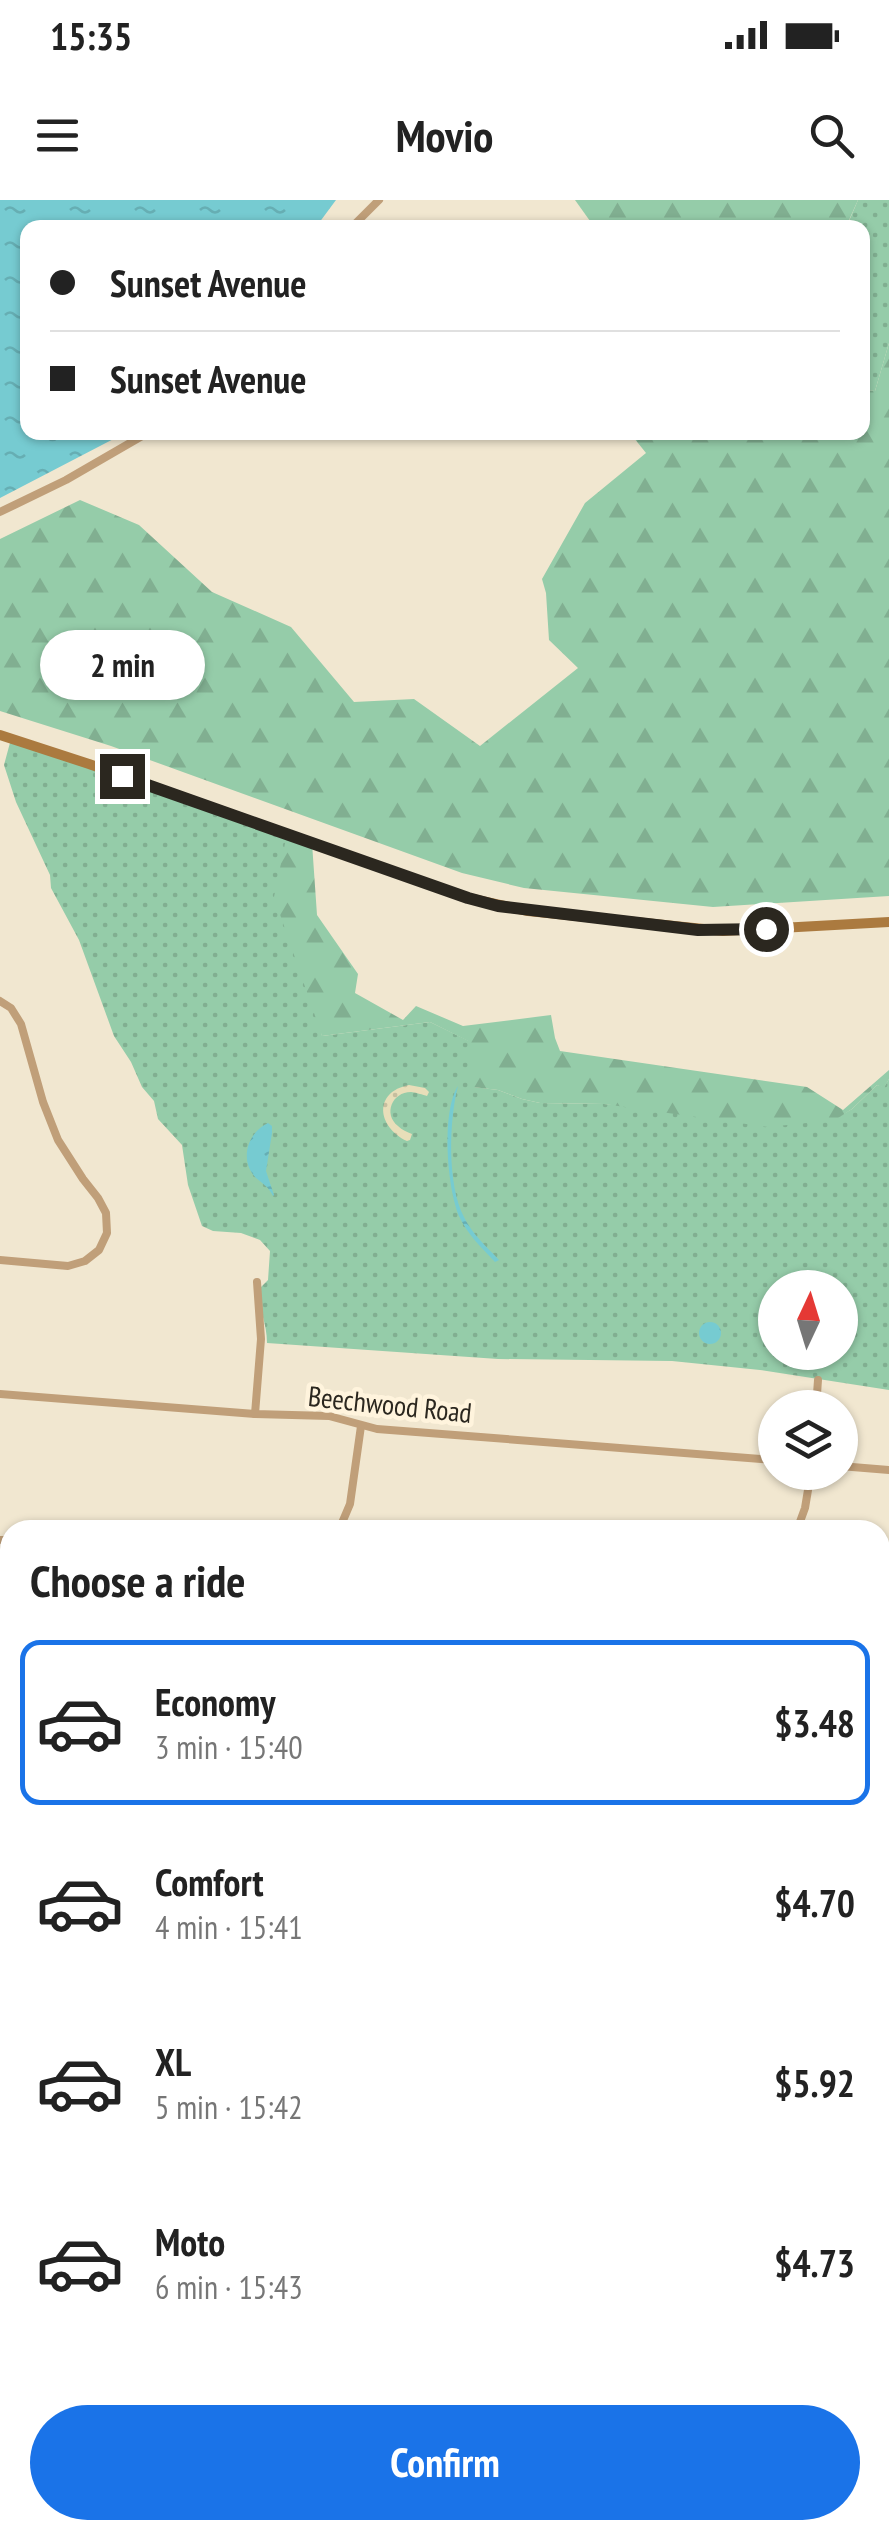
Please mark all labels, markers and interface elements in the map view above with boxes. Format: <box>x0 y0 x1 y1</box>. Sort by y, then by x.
text: 15:35 <box>50 11 132 60</box>
text: Movio <box>396 106 493 164</box>
icon: menu <box>30 108 85 163</box>
icon: search <box>804 108 859 163</box>
text: Sunset Avenue <box>110 258 307 307</box>
text: Sunset Avenue <box>110 354 307 403</box>
callout: 2 min <box>39 631 204 701</box>
text: 2 min <box>90 644 155 686</box>
route end <box>100 754 145 799</box>
route start <box>744 907 789 952</box>
north arrow <box>758 1270 858 1370</box>
map controls <box>758 1270 858 1490</box>
street label: Beechwood Road <box>306 1377 474 1431</box>
button: layers <box>758 1390 858 1490</box>
text: Choose a ride <box>30 1551 245 1609</box>
text: Economy <box>155 1677 275 1726</box>
icon: car <box>35 1678 125 1768</box>
text: $3.48 <box>774 1698 855 1747</box>
text: 3 min · 15:40 <box>155 1726 303 1768</box>
text: Comfort <box>155 1857 264 1906</box>
icon: car <box>35 1858 125 1948</box>
text: $4.70 <box>774 1878 855 1927</box>
text: 4 min · 15:41 <box>155 1906 303 1948</box>
text: XL <box>155 2037 191 2086</box>
icon: car <box>35 2038 125 2128</box>
text: $5.92 <box>774 2058 855 2107</box>
text: 5 min · 15:42 <box>155 2086 303 2128</box>
text: Moto <box>155 2217 225 2266</box>
icon: car <box>35 2218 125 2308</box>
text: $4.73 <box>774 2238 855 2287</box>
text: 6 min · 15:43 <box>155 2266 303 2308</box>
button: Confirm <box>30 2405 860 2520</box>

